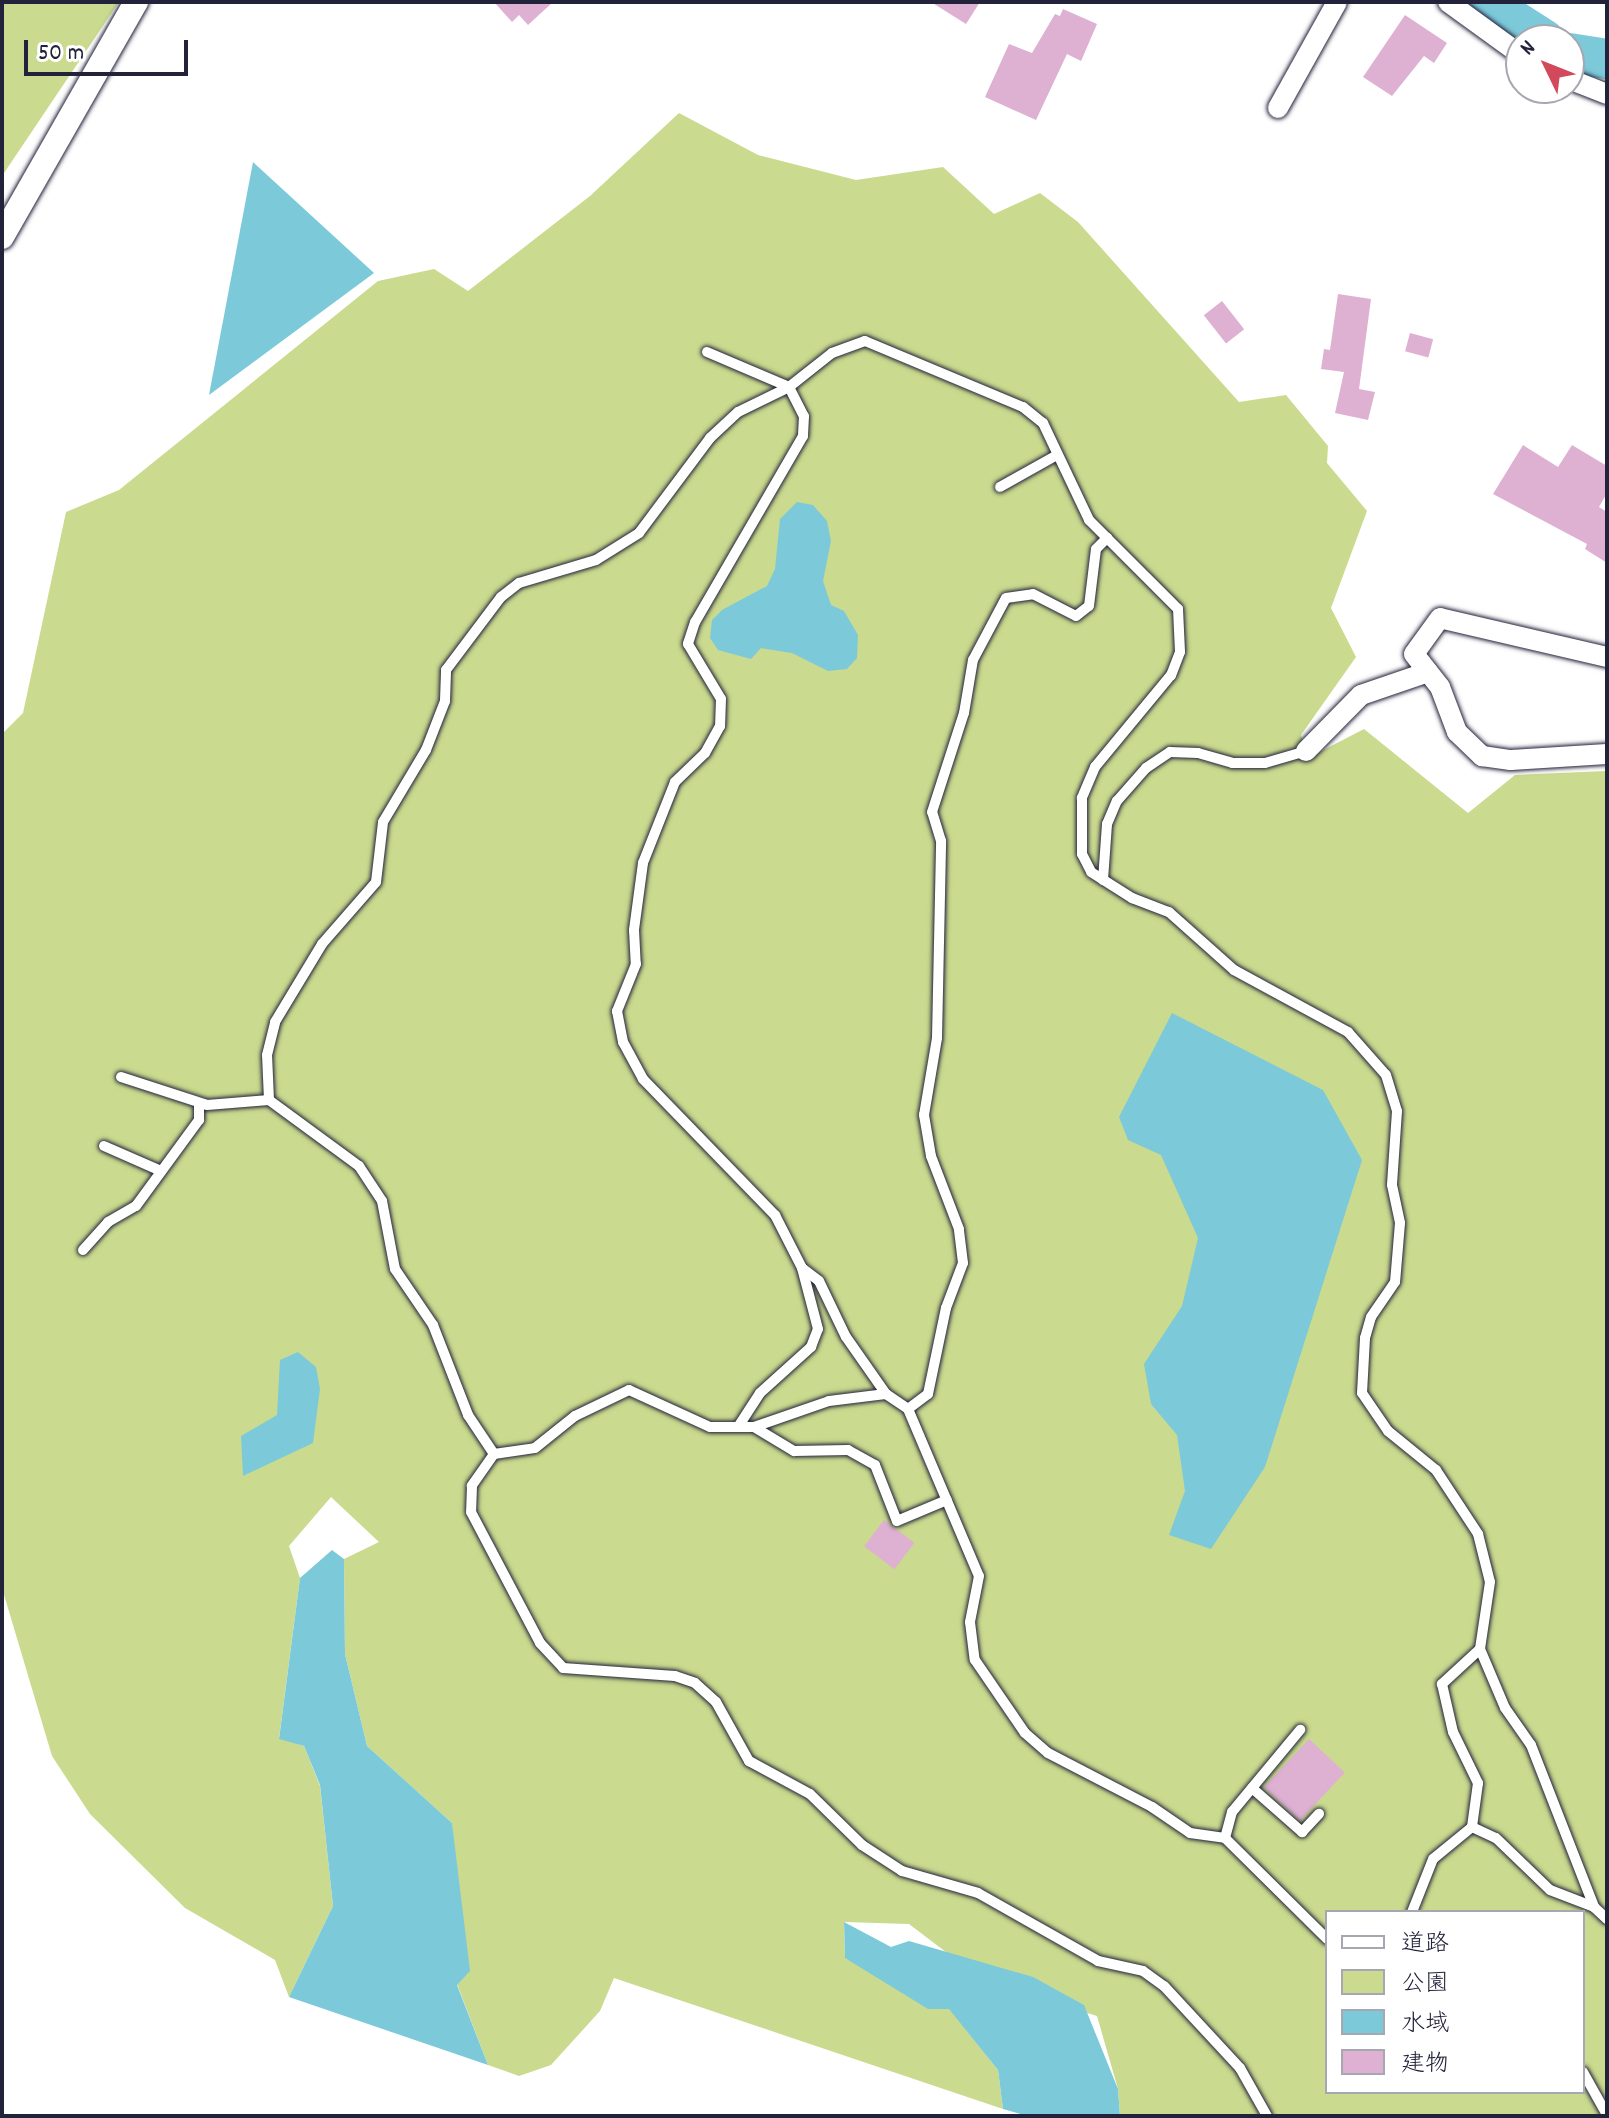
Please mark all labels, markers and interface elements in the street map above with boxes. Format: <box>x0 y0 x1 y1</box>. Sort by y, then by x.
scale bar <box>28 24 192 74</box>
north arrow <box>1505 24 1585 104</box>
text: N <box>1514 34 1544 63</box>
text: 50 m <box>38 37 84 71</box>
legend <box>1325 1910 1585 2094</box>
text: 道路 <box>1401 1928 1449 1962</box>
text: 公園 <box>1401 1968 1449 2002</box>
text: 水域 <box>1401 2008 1449 2042</box>
text: 建物 <box>1401 2048 1449 2082</box>

